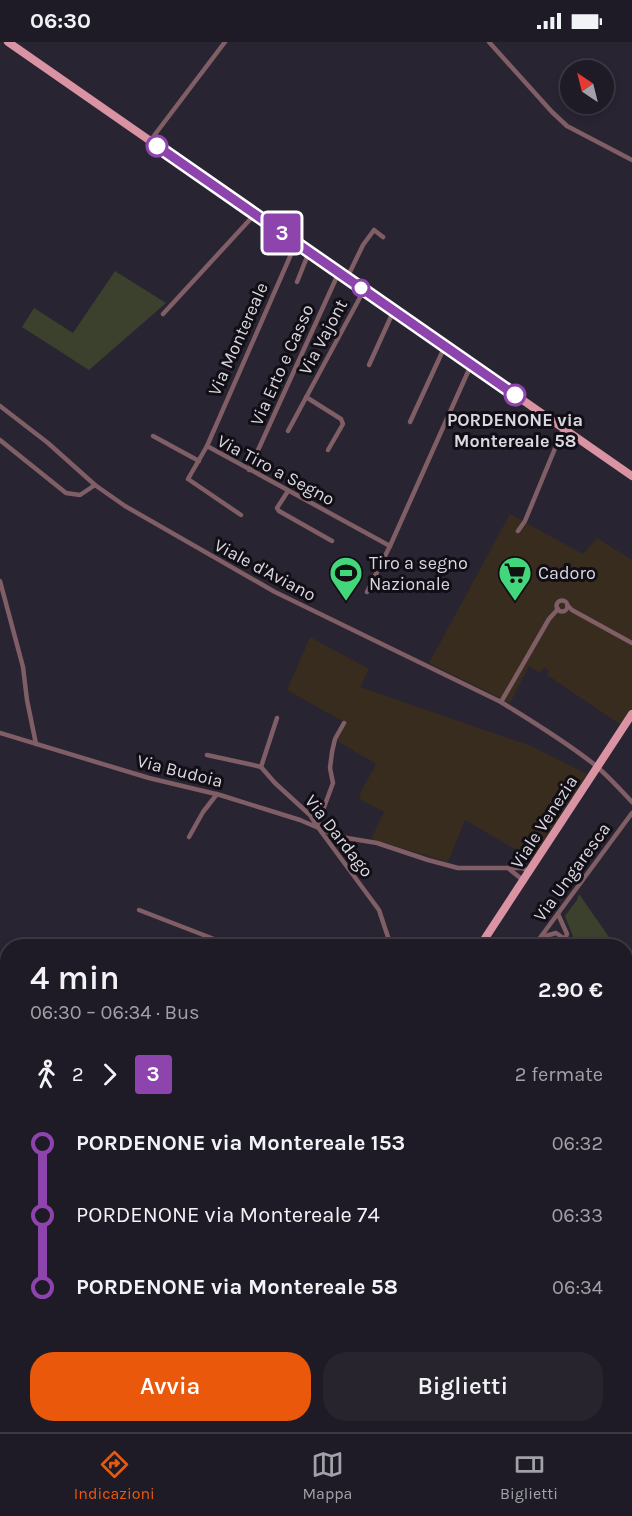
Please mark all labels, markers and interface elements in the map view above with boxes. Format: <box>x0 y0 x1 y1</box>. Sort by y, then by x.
text: 06:30 <box>30 8 91 34</box>
north arrow <box>560 60 614 114</box>
map controls <box>560 60 614 114</box>
unlabelled marker <box>146 135 168 157</box>
line badge: 3 <box>262 214 302 252</box>
text: 3 <box>275 221 289 245</box>
street label: Via Montereale <box>203 279 273 399</box>
unlabelled marker <box>352 279 370 297</box>
street label: Via Vajont <box>294 295 352 378</box>
street label: Via Erto e Casso <box>245 301 319 429</box>
marker: PORDENONE via Montereale 58 <box>504 384 526 406</box>
place label: PORDENONE via Montereale 58 <box>447 409 583 452</box>
street label: Via Tiro a Segno <box>214 430 338 510</box>
street label: Viale d'Aviano <box>210 534 320 606</box>
place label: Tiro a segno Nazionale <box>369 552 468 595</box>
sports icon: Tiro a segno Nazionale <box>328 555 364 602</box>
supermarket icon: Cadoro <box>497 555 533 602</box>
place label: Cadoro <box>538 562 596 584</box>
street label: Via Budoia <box>135 750 225 792</box>
street label: Viale Venezia <box>506 771 582 873</box>
street label: Via Dardago <box>300 790 378 882</box>
street label: Via Ungaresca <box>529 818 615 926</box>
text: 4 min <box>30 959 120 997</box>
text: 2.90 € <box>538 977 603 1003</box>
text: 06:30 – 06:34 · Bus <box>30 1001 200 1024</box>
icon: walk <box>30 1058 63 1091</box>
icon: forward <box>93 1058 126 1091</box>
text: 3 <box>147 1062 160 1086</box>
text: 2 <box>72 1063 84 1086</box>
text: 2 fermate <box>515 1063 603 1086</box>
text: PORDENONE via Montereale 153 <box>76 1130 405 1156</box>
text: 06:32 <box>552 1132 603 1155</box>
text: PORDENONE via Montereale 74 <box>76 1202 380 1228</box>
text: 06:33 <box>551 1204 603 1227</box>
text: PORDENONE via Montereale 58 <box>76 1274 398 1300</box>
text: 06:34 <box>552 1276 603 1299</box>
button: Avvia <box>30 1352 311 1421</box>
button: Biglietti <box>323 1352 603 1421</box>
tab: Indicazioni <box>74 1448 155 1503</box>
tab: Mappa <box>303 1448 352 1503</box>
tab: Biglietti <box>500 1448 558 1503</box>

